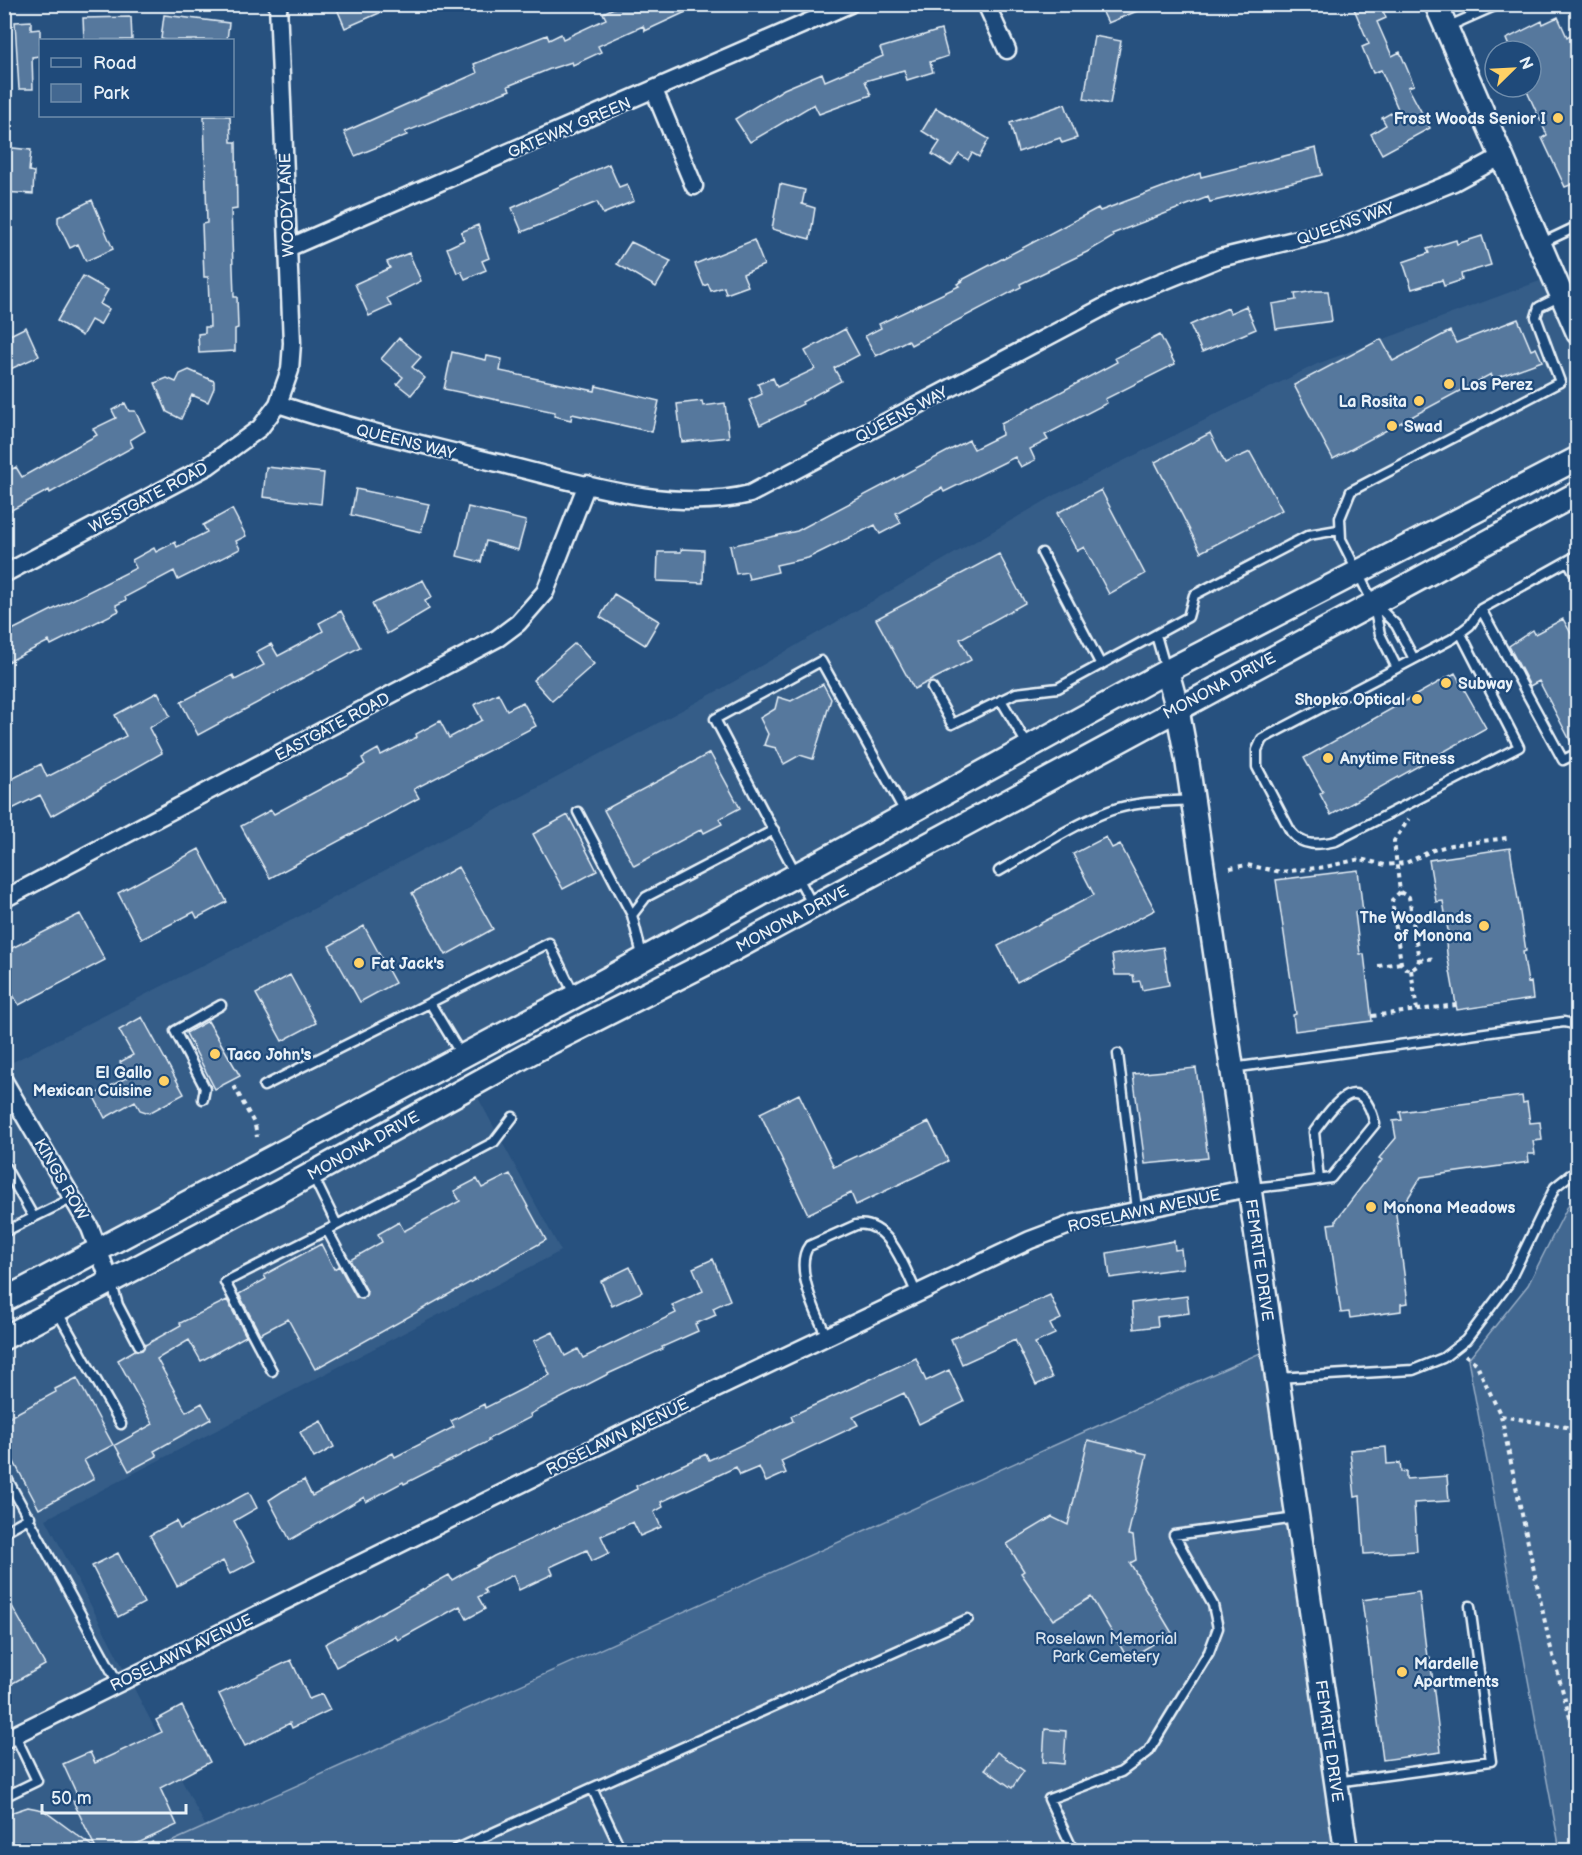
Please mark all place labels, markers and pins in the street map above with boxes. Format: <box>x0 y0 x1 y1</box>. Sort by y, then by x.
place label: Frost Woods Senior I <box>1394 110 1546 129</box>
marker: Frost Woods Senior I <box>1551 111 1565 125</box>
place label: Los Perez <box>1461 376 1533 395</box>
marker: Los Perez <box>1442 377 1456 391</box>
place label: La Rosita <box>1338 393 1407 412</box>
marker: La Rosita <box>1412 394 1426 408</box>
place label: Swad <box>1404 418 1443 437</box>
marker: Swad <box>1385 419 1399 433</box>
place label: Subway <box>1458 675 1514 694</box>
marker: Subway <box>1439 676 1453 690</box>
place label: Shopko Optical <box>1295 691 1405 710</box>
marker: Shopko Optical <box>1410 692 1424 706</box>
place label: Anytime Fitness <box>1339 750 1455 769</box>
marker: Anytime Fitness <box>1321 751 1335 765</box>
place label: The Woodlands of Monona <box>1360 909 1472 946</box>
marker: The Woodlands of Monona <box>1477 919 1491 933</box>
place label: Fat Jack's <box>371 955 444 974</box>
marker: Fat Jack's <box>352 956 366 970</box>
place label: Taco John's <box>227 1046 311 1065</box>
marker: Taco John's <box>208 1047 222 1061</box>
place label: El Gallo Mexican Cuisine <box>33 1064 152 1101</box>
marker: El Gallo Mexican Cuisine <box>157 1074 171 1088</box>
place label: Monona Meadows <box>1383 1199 1516 1218</box>
marker: Monona Meadows <box>1364 1200 1378 1214</box>
place label: Mardelle Apartments <box>1413 1655 1499 1692</box>
marker: Mardelle Apartments <box>1395 1665 1409 1679</box>

